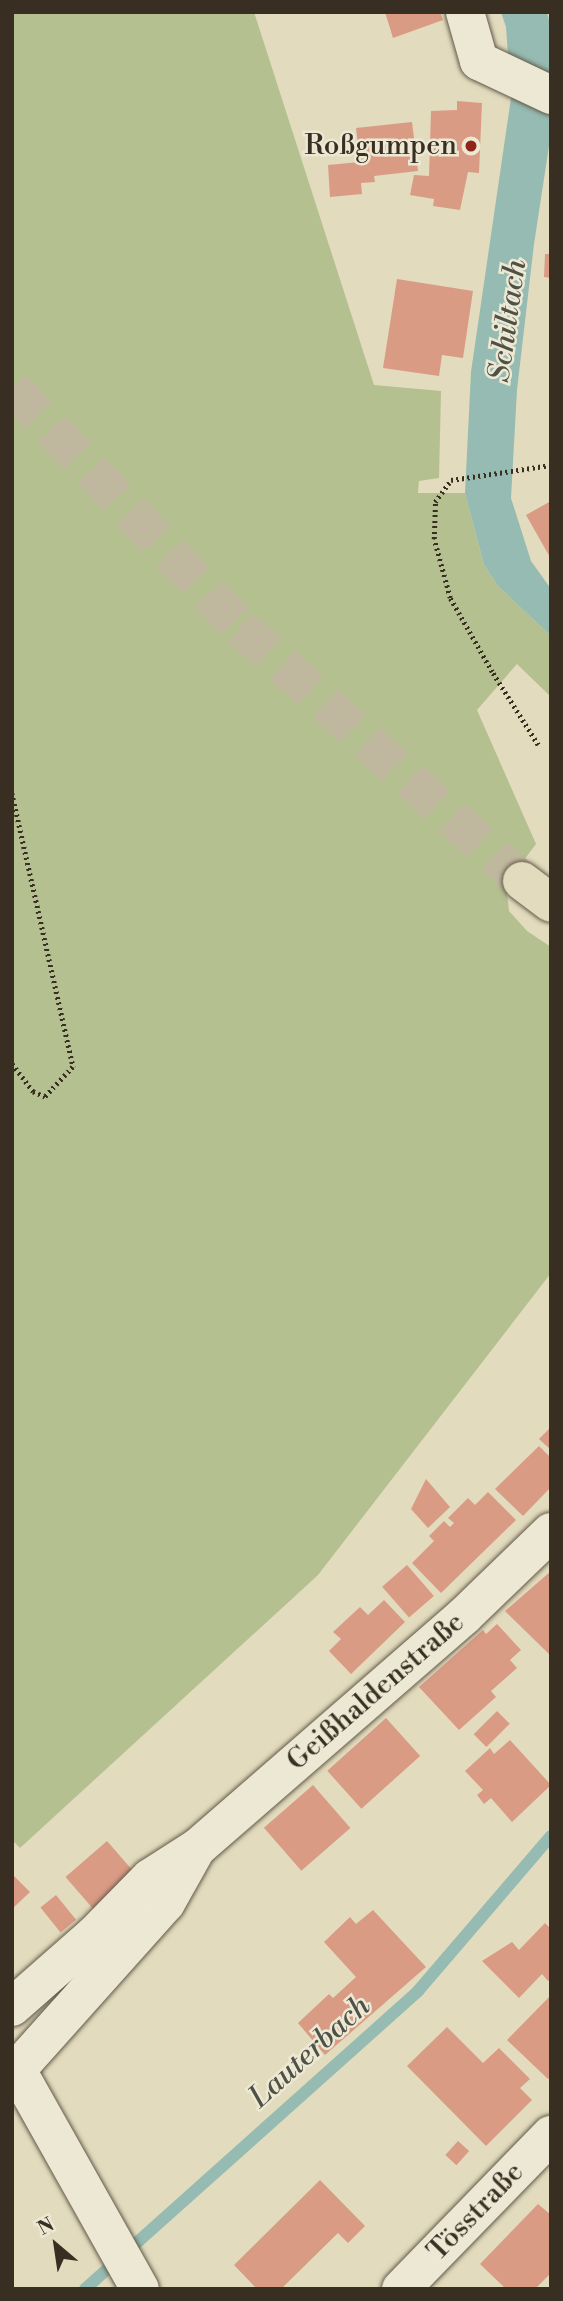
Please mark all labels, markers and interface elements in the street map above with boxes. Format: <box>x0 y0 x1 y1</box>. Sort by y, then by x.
place label: Roßgumpen <box>305 129 457 163</box>
marker: Roßgumpen <box>463 138 479 154</box>
water label: Schiltach <box>482 257 534 385</box>
street label: Geißhaldenstraße <box>280 1606 472 1778</box>
water label: Lauterbach <box>242 1988 378 2116</box>
street label: Tösstraße <box>421 2156 531 2268</box>
north arrow <box>21 2210 91 2280</box>
text: N <box>33 2212 58 2241</box>

